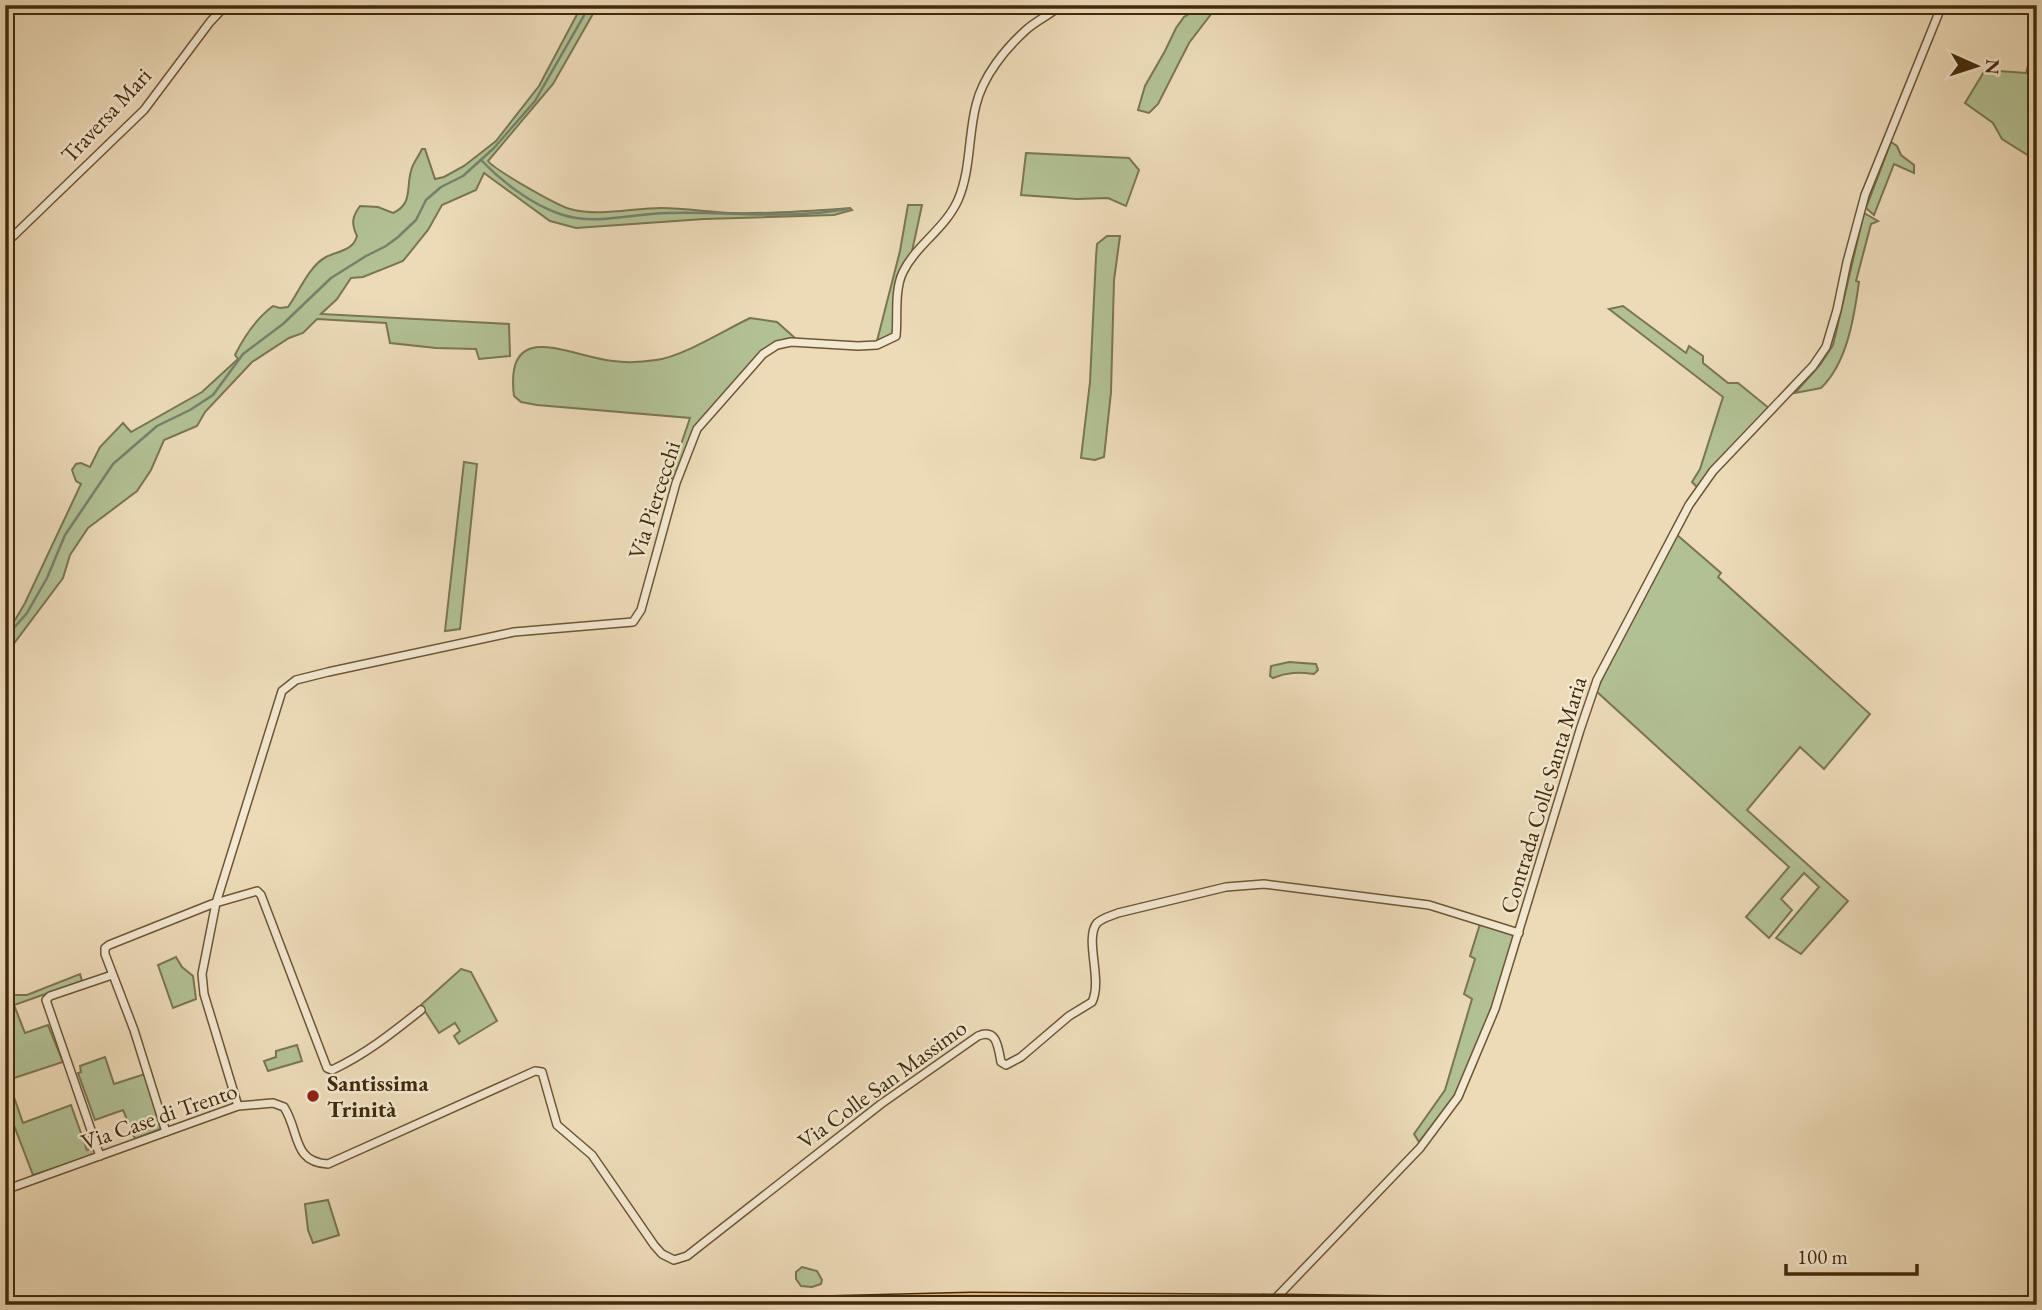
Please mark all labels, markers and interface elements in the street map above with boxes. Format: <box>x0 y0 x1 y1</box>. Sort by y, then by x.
north arrow <box>1940 32 2010 102</box>
text: N <box>1980 59 2005 76</box>
street label: Traversa Mari <box>54 61 158 169</box>
street label: Via Piercecchi <box>621 437 687 563</box>
street label: Contrada Colle Santa Maria <box>1493 672 1594 917</box>
street label: Via Colle San Massimo <box>791 1012 973 1156</box>
place label: Santissima Trinità <box>327 1068 429 1124</box>
street label: Via Case di Trento <box>77 1075 241 1157</box>
marker: Santissima Trinità <box>305 1088 321 1104</box>
scale bar <box>1786 1233 1918 1277</box>
text: 100 m <box>1797 1243 1848 1270</box>

